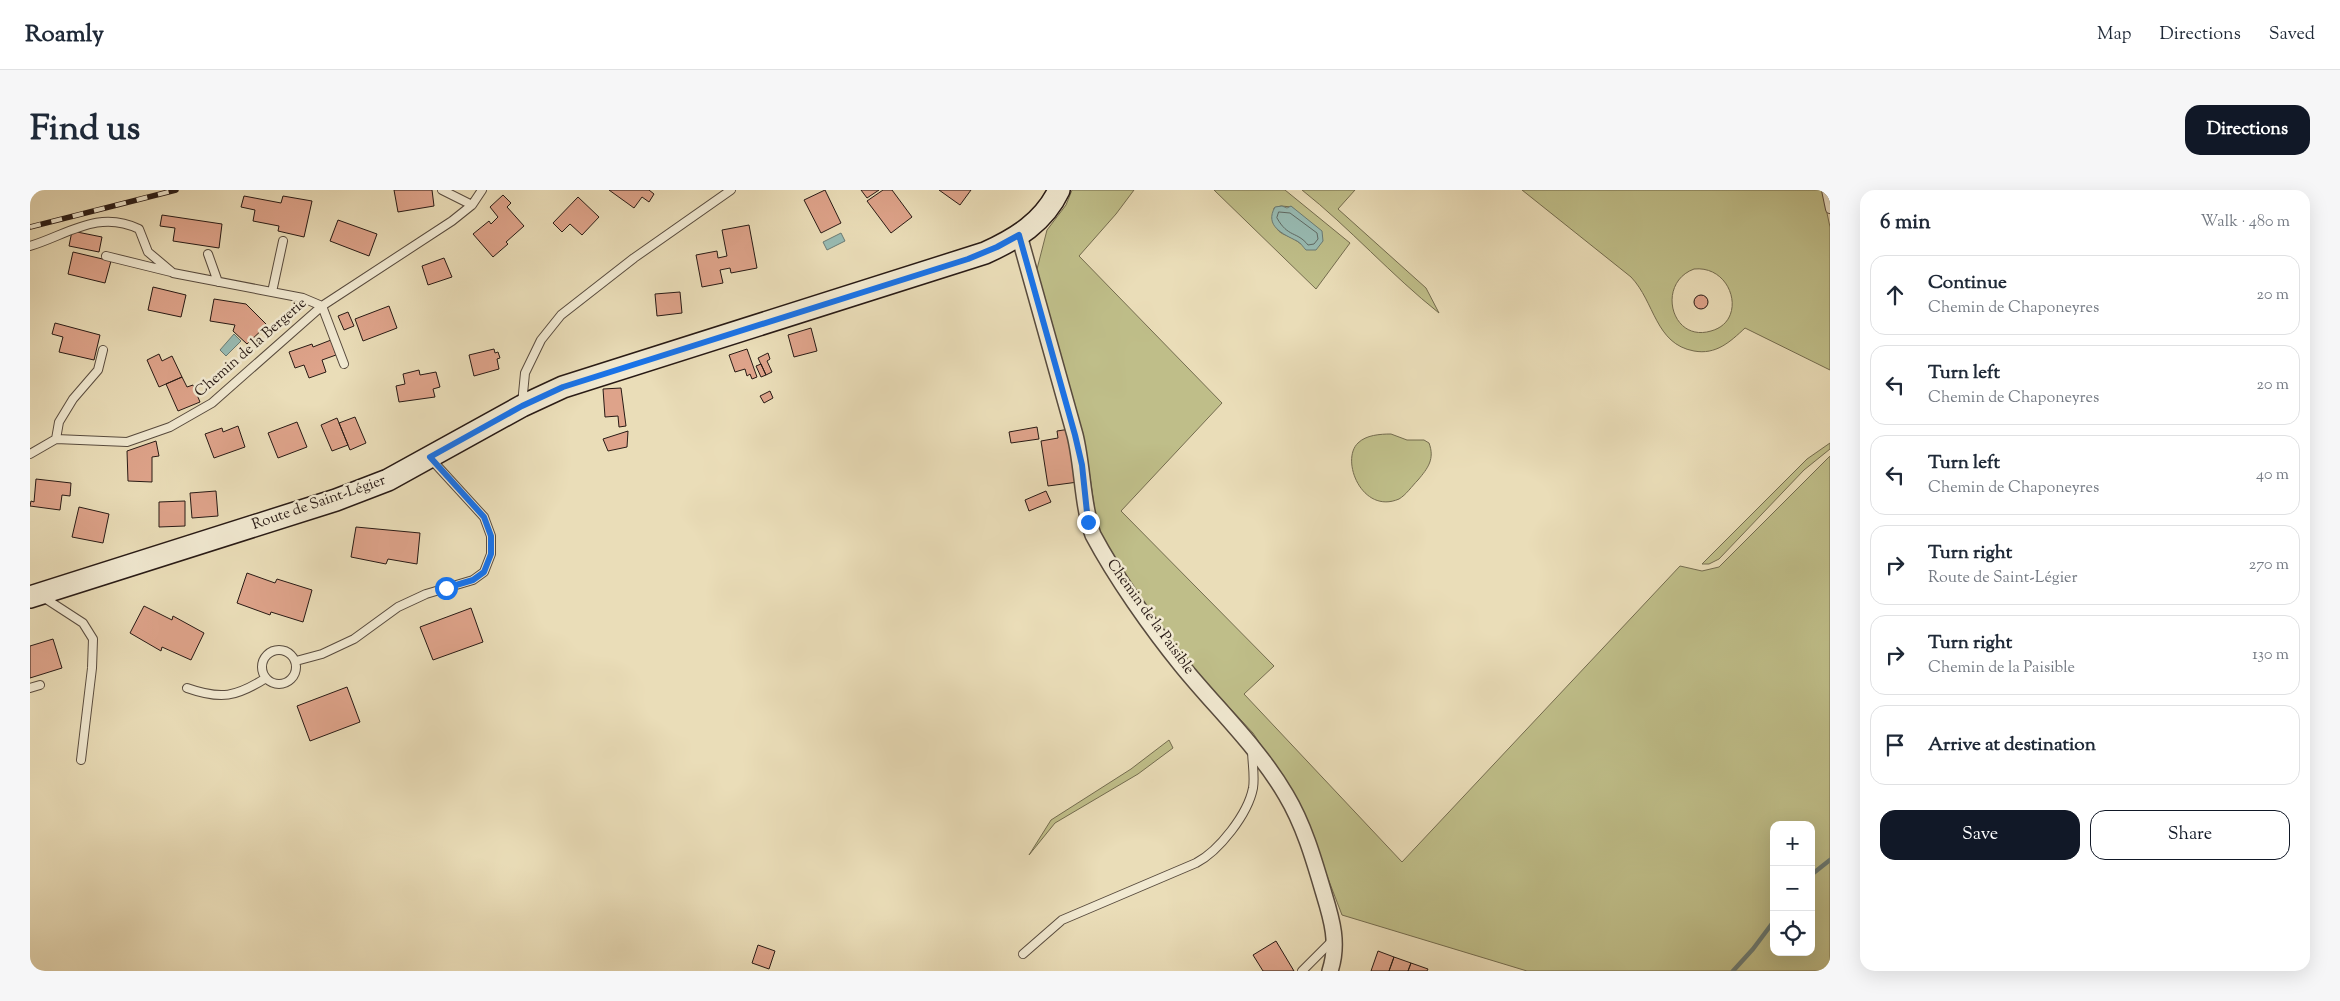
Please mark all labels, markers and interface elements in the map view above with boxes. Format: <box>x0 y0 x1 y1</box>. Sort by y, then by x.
text: Roamly <box>25 18 104 52</box>
text: Map <box>2097 22 2132 48</box>
text: Directions <box>2160 22 2241 48</box>
text: Saved <box>2269 22 2315 48</box>
text: Find us <box>30 105 140 156</box>
button: Directions <box>2185 105 2310 155</box>
text: 6 min <box>1880 208 1931 238</box>
text: Walk · 480 m <box>2200 211 2290 234</box>
text: Continue <box>1928 270 2007 297</box>
icon: ahead <box>1881 281 1909 309</box>
text: 20 m <box>2256 284 2289 307</box>
street label: Chemin de la Bergerie <box>190 293 312 403</box>
text: Chemin de Chaponeyres <box>1928 297 2099 320</box>
text: Turn left <box>1928 360 2000 387</box>
icon: left <box>1881 371 1909 399</box>
text: 20 m <box>2256 374 2289 397</box>
text: Chemin de Chaponeyres <box>1928 387 2099 410</box>
text: Turn left <box>1928 450 2000 477</box>
icon: left <box>1881 461 1909 489</box>
text: 40 m <box>2256 464 2289 487</box>
street label: Route de Saint-Légier <box>249 470 389 536</box>
text: Chemin de Chaponeyres <box>1928 477 2099 500</box>
route end <box>1077 511 1100 534</box>
text: Turn right <box>1928 540 2012 567</box>
icon: right <box>1881 551 1909 579</box>
text: 270 m <box>2249 554 2289 577</box>
street label: Chemin de la Paisible <box>1101 555 1199 679</box>
text: Route de Saint-Légier <box>1928 567 2078 590</box>
route start <box>435 577 458 600</box>
text: Turn right <box>1928 630 2012 657</box>
icon: right <box>1881 641 1909 669</box>
text: 130 m <box>2252 644 2289 667</box>
text: Chemin de la Paisible <box>1928 657 2075 680</box>
icon: arrive <box>1881 731 1909 759</box>
text: Arrive at destination <box>1928 732 2096 759</box>
button: Save <box>1880 810 2080 860</box>
button: Share <box>2090 810 2290 860</box>
map controls <box>1770 821 1815 956</box>
button: + <box>1770 821 1815 866</box>
button: − <box>1770 866 1815 911</box>
button: locate <box>1770 911 1815 956</box>

